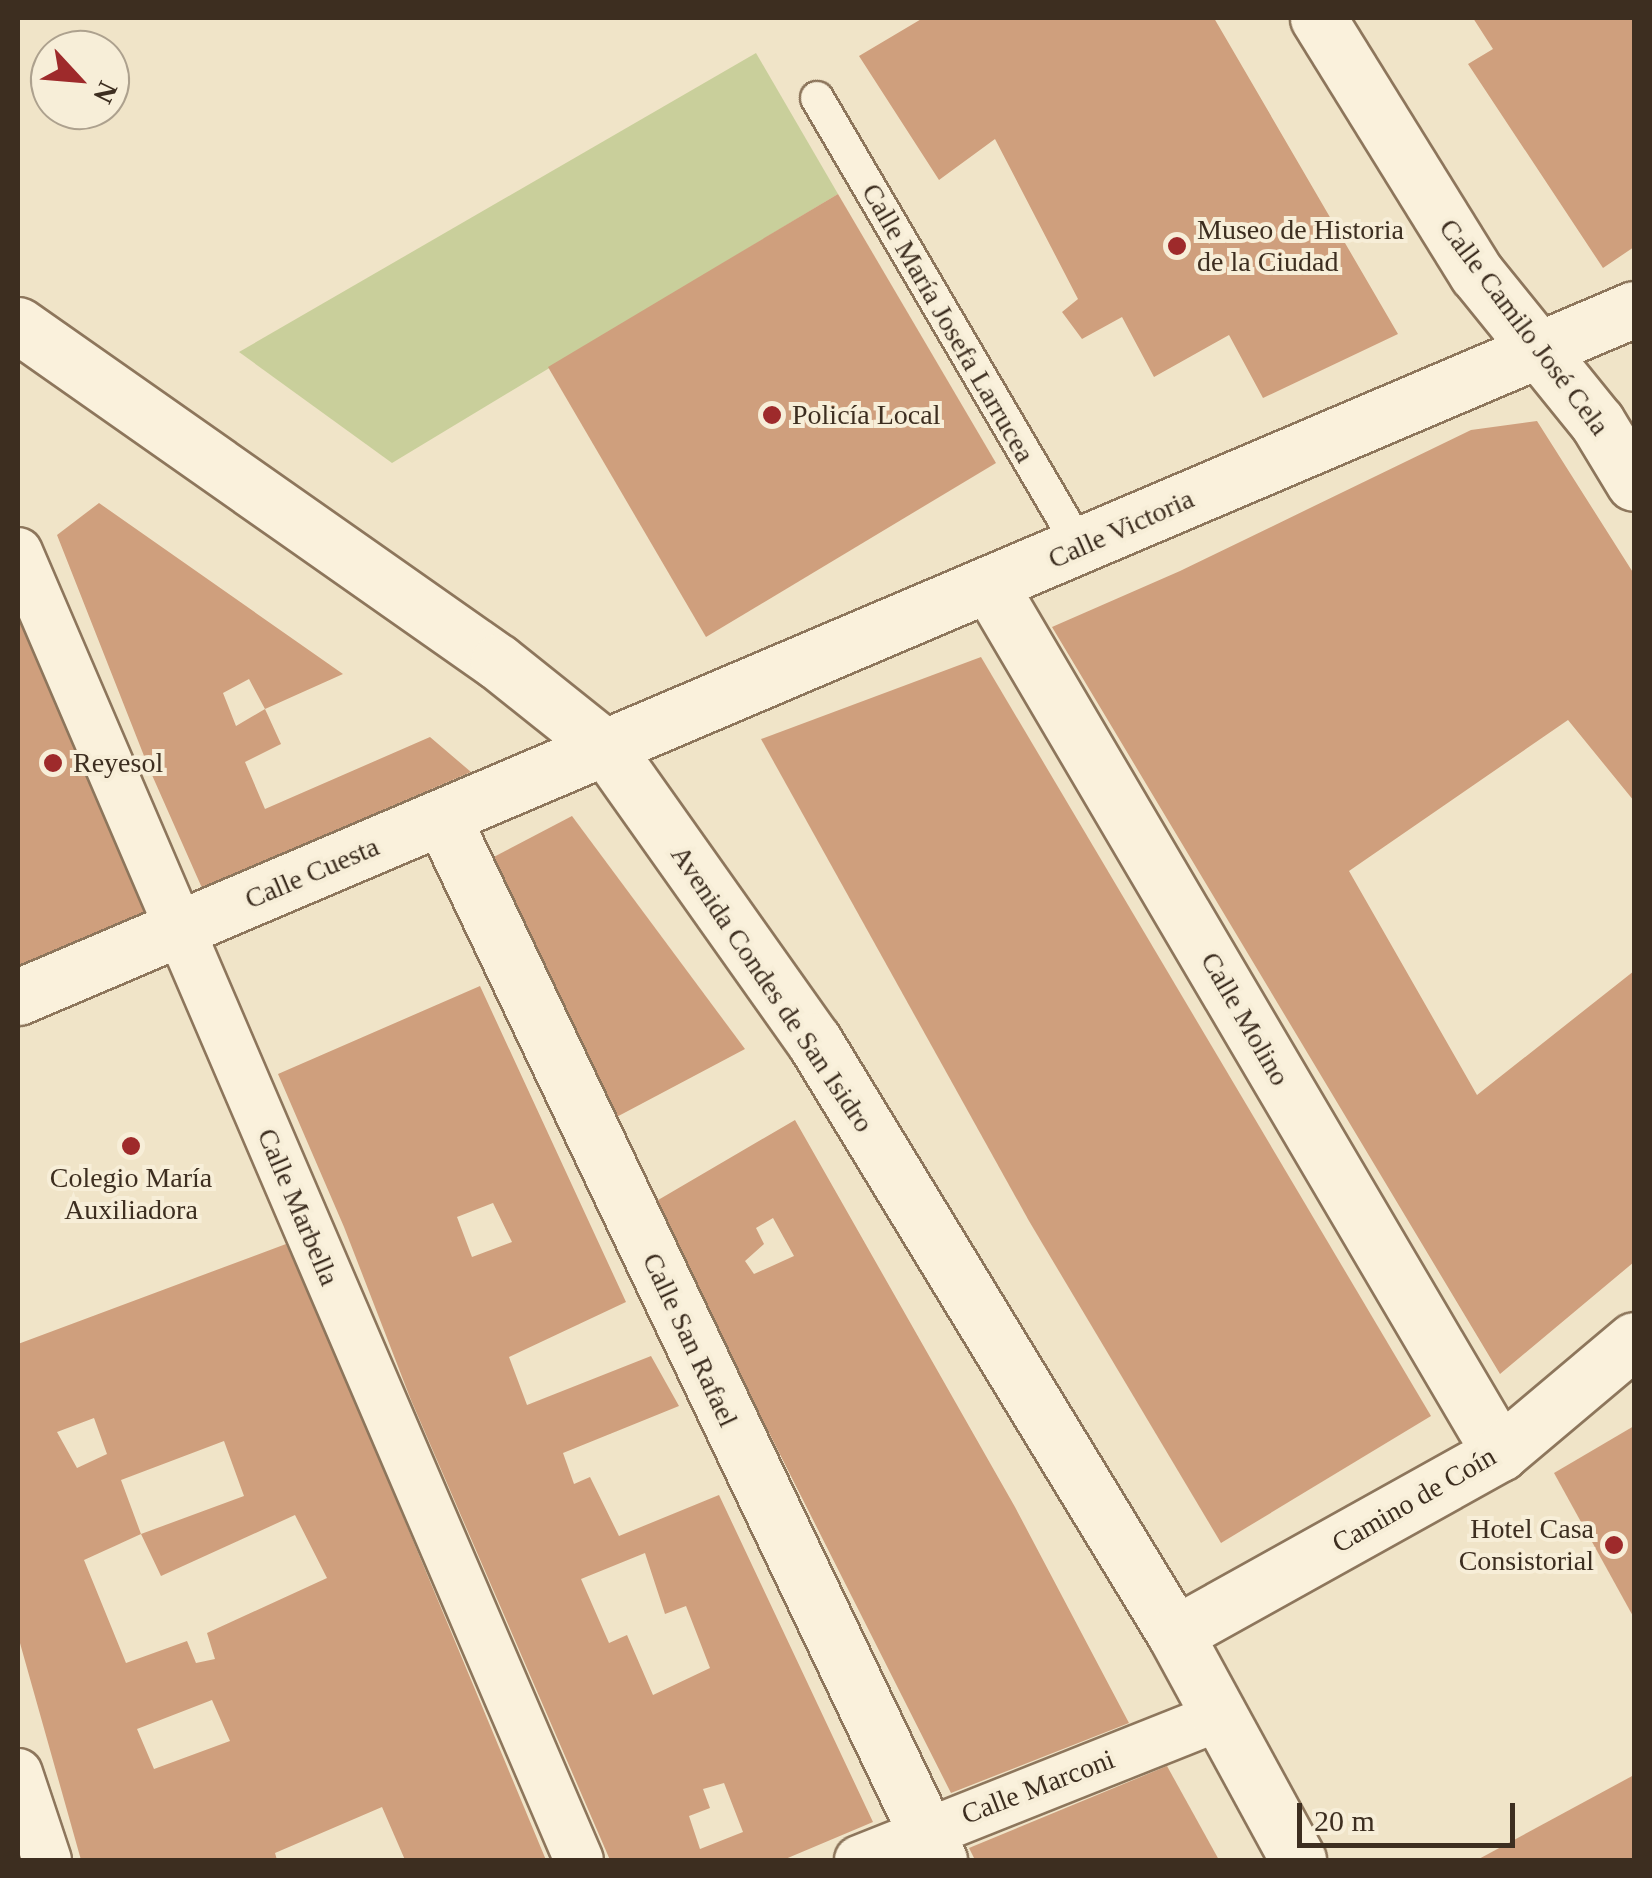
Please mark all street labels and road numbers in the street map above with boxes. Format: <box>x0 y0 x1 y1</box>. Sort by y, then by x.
street label: Calle María Josefa Larrucea <box>854 178 1042 468</box>
street label: Calle Camilo José Cela <box>1432 212 1616 442</box>
street label: Calle Victoria <box>1043 482 1199 576</box>
street label: Calle Cuesta <box>240 830 384 916</box>
street label: Avenida Condes de San Isidro <box>663 839 881 1139</box>
street label: Calle Molino <box>1193 946 1297 1092</box>
street label: Calle Marbella <box>250 1124 346 1290</box>
street label: Calle San Rafael <box>635 1248 745 1432</box>
street label: Camino de Coín <box>1326 1440 1502 1560</box>
street label: Calle Marconi <box>957 1742 1119 1832</box>

